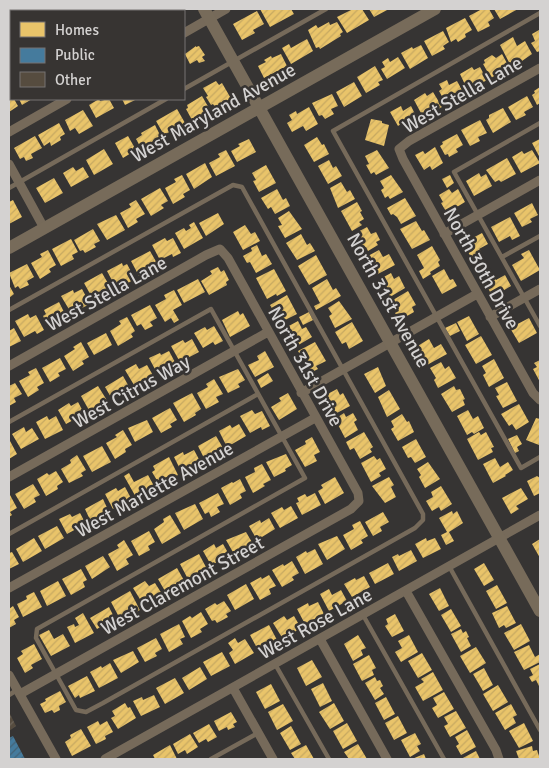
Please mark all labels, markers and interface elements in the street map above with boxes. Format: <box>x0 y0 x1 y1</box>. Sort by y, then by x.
legend <box>10 10 185 100</box>
text: Homes <box>55 21 99 39</box>
text: Public <box>55 46 95 64</box>
street label: West Stella Lane <box>398 51 527 139</box>
street label: West Maryland Avenue <box>127 58 300 168</box>
text: Other <box>55 71 92 89</box>
street label: North 30th Drive <box>438 203 524 334</box>
street label: North 31st Avenue <box>341 229 435 372</box>
street label: West Stella Lane <box>42 251 171 337</box>
street label: North 31st Drive <box>262 302 348 431</box>
street label: West Citrus Way <box>68 350 195 434</box>
street label: West Marlette Avenue <box>71 436 238 543</box>
street label: West Claremont Street <box>97 531 268 641</box>
street label: West Rose Lane <box>254 583 377 665</box>

